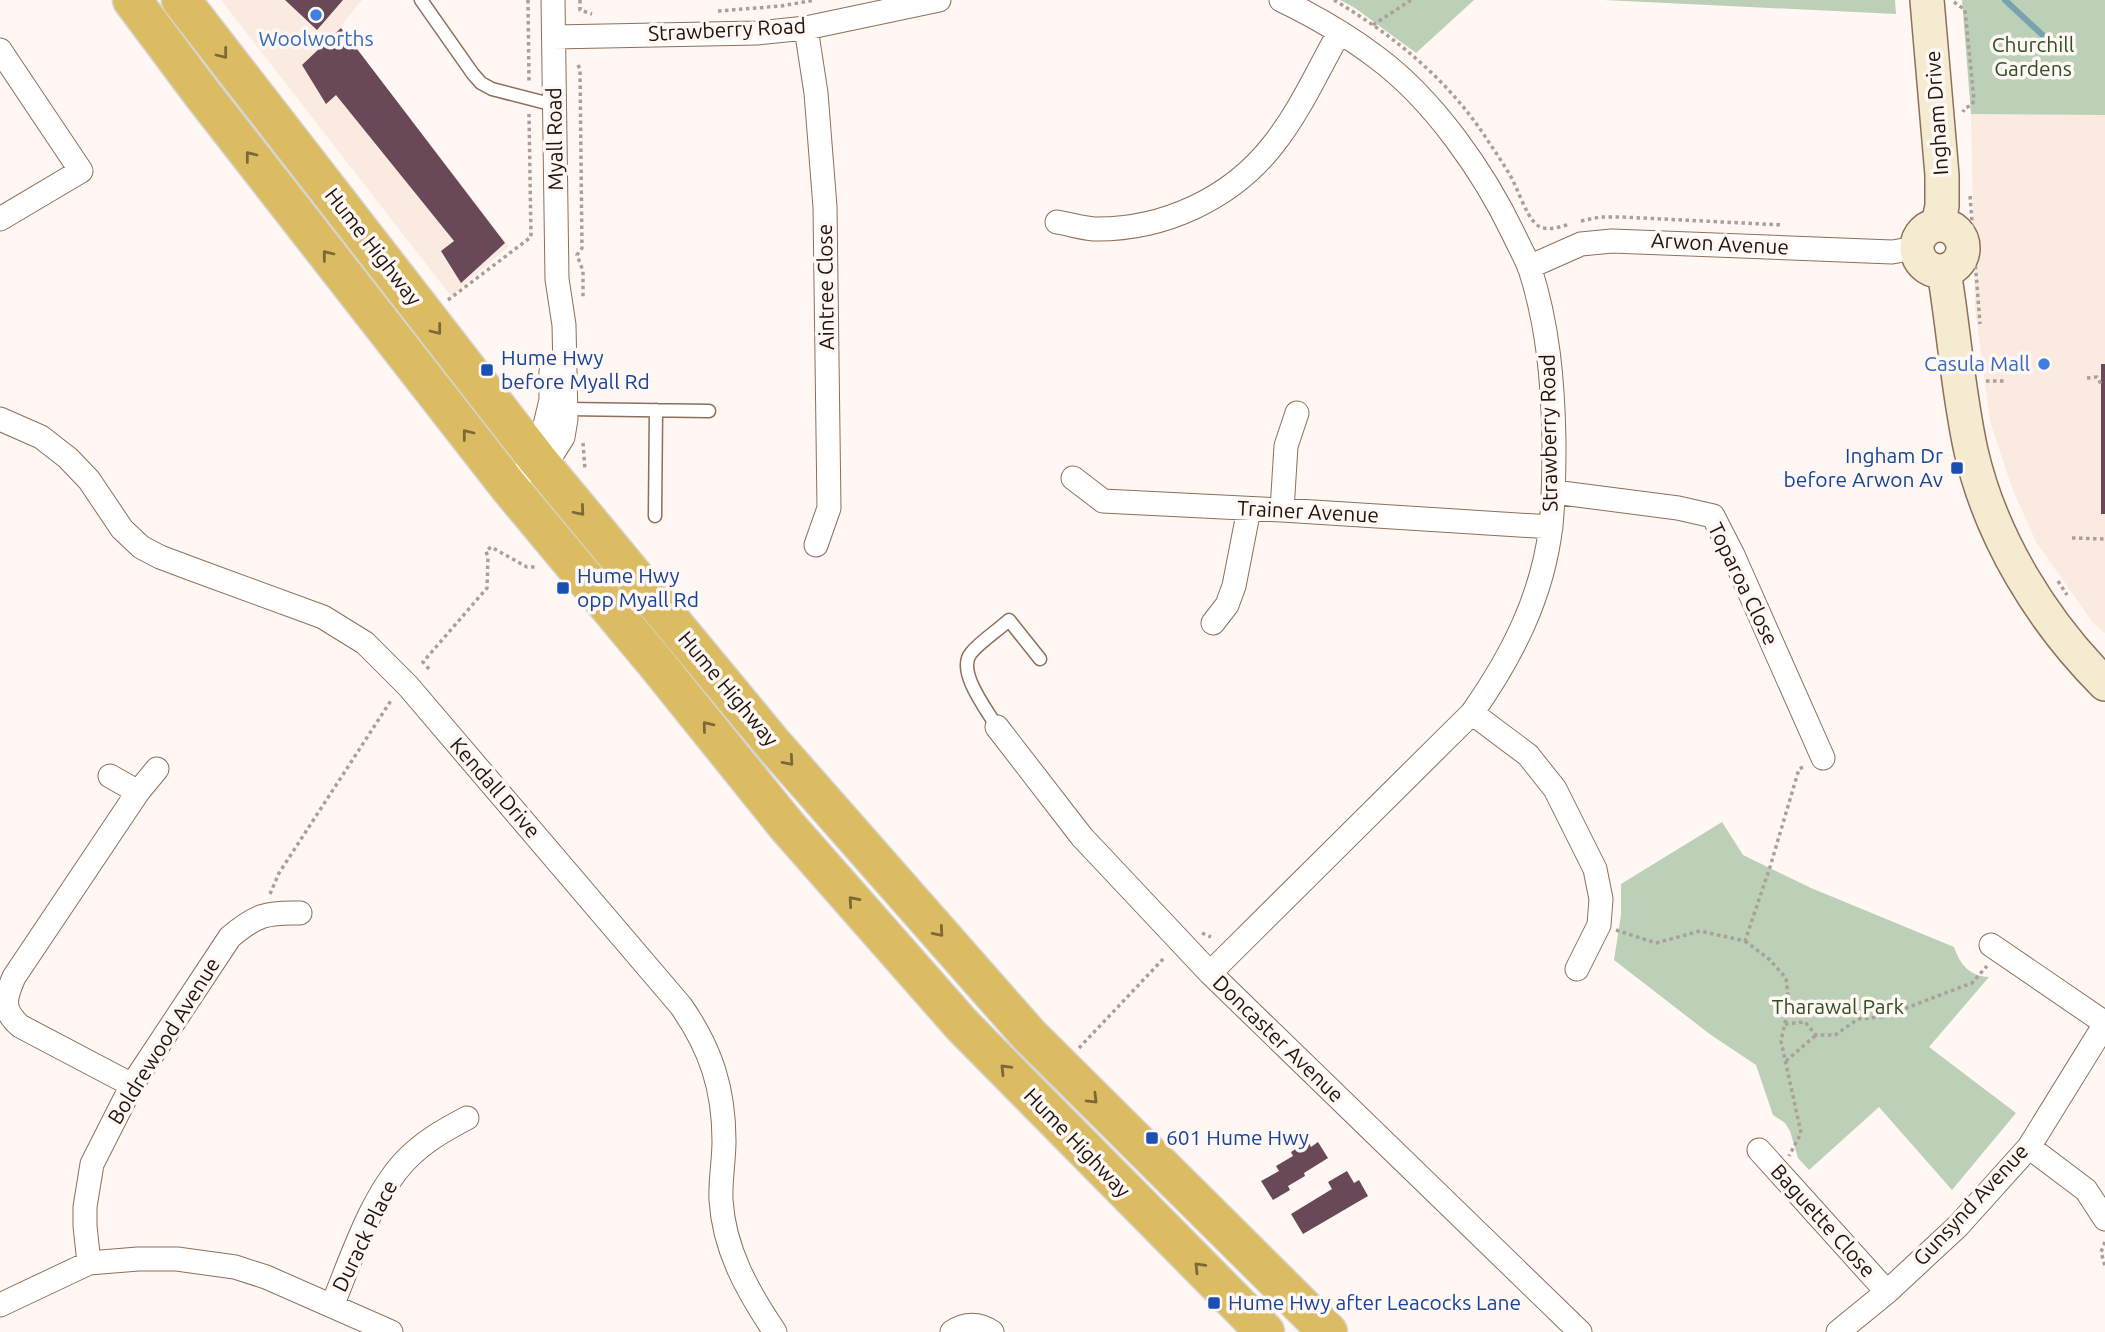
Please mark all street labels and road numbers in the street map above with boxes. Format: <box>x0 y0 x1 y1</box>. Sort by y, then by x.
street label: Strawberry Road <box>647 13 806 45</box>
street label: Ingham Drive <box>1920 50 1952 176</box>
street label: Myall Road <box>541 87 567 191</box>
street label: Hume Highway <box>321 183 427 310</box>
street label: Aintree Close <box>812 224 838 350</box>
street label: Arwon Avenue <box>1650 227 1790 259</box>
street label: Strawberry Road <box>1535 354 1561 512</box>
street label: Trainer Avenue <box>1237 495 1380 527</box>
street label: Toparoa Close <box>1704 518 1784 649</box>
street label: Hume Highway <box>674 626 784 751</box>
street label: Kendall Drive <box>446 732 546 842</box>
street label: Boldrewood Avenue <box>102 953 224 1128</box>
street label: Doncaster Avenue <box>1208 970 1349 1107</box>
street label: Hume Highway <box>1020 1083 1136 1202</box>
street label: Gunsynd Avenue <box>1908 1139 2033 1270</box>
street label: Baguette Close <box>1767 1159 1881 1282</box>
street label: Durack Place <box>327 1176 401 1295</box>

